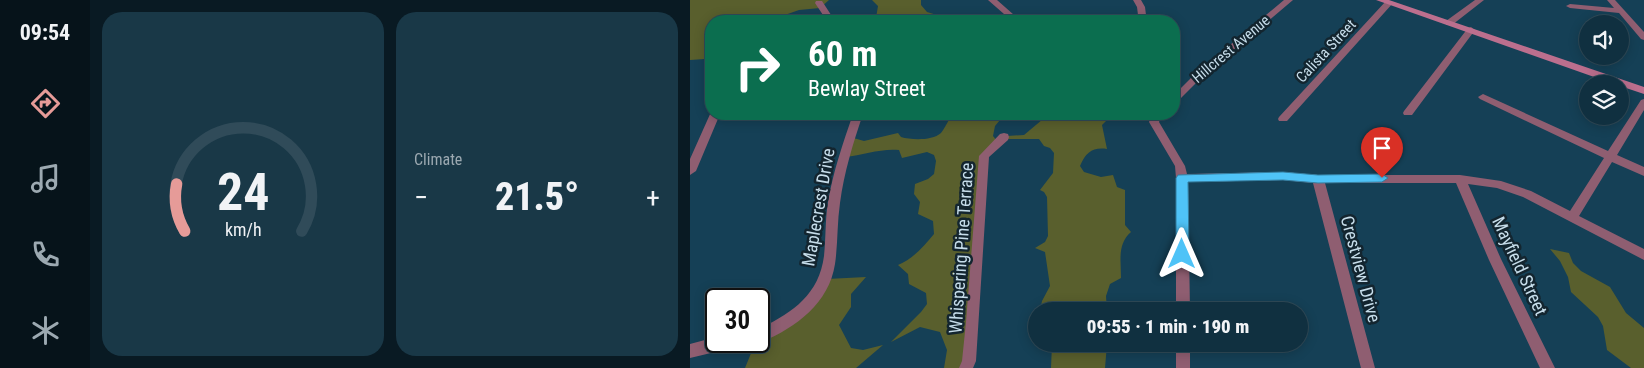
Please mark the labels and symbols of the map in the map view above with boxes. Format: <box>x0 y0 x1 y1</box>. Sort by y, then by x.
street label: Hillcrest Avenue <box>1188 11 1274 87</box>
street label: Calista Street <box>1292 16 1360 86</box>
pin <box>1361 127 1403 178</box>
street label: Maplecrest Drive <box>797 146 839 268</box>
street label: Whispering Pine Terrace <box>945 162 977 334</box>
street label: Crestview Drive <box>1337 213 1385 325</box>
street label: Mayfield Street <box>1488 213 1552 319</box>
position arrow <box>1155 227 1207 279</box>
speed limit sign: 30 <box>705 288 770 353</box>

